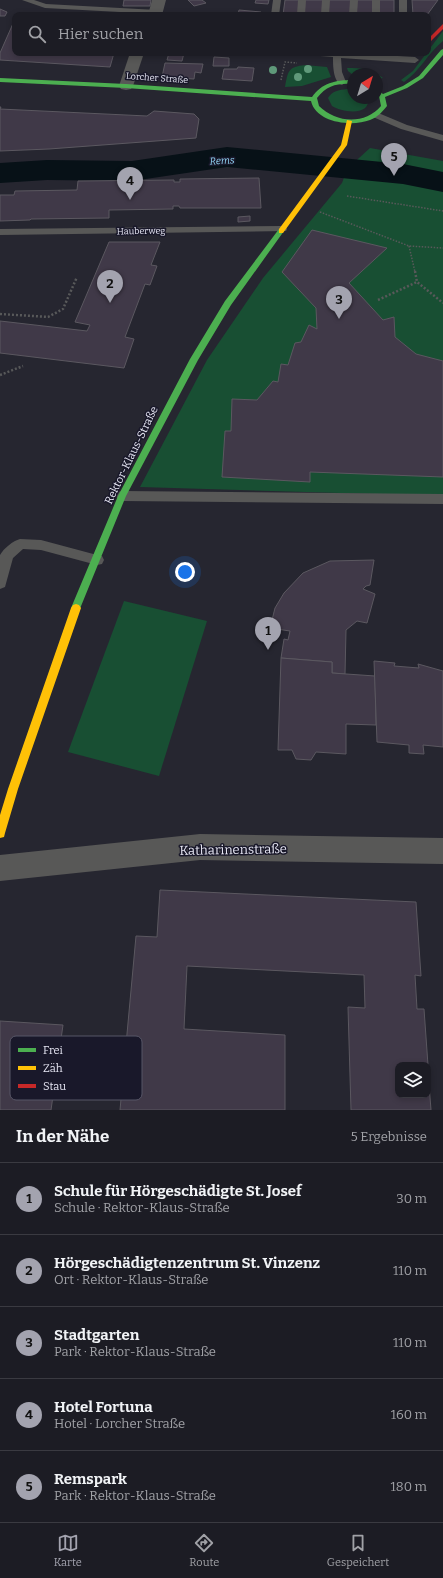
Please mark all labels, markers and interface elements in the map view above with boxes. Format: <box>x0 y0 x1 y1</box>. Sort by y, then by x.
search box <box>12 12 431 56</box>
icon: search <box>26 23 48 45</box>
text: Hier suchen <box>58 25 143 43</box>
north arrow <box>347 68 383 104</box>
street label: Lorcher Straße <box>126 71 189 85</box>
pin: 5 <box>381 143 407 176</box>
water label: Rems <box>209 154 235 168</box>
pin: 4 <box>117 167 143 200</box>
street label: Hauberweg <box>117 226 165 236</box>
pin: 2 <box>97 270 123 303</box>
pin: 3 <box>326 286 352 319</box>
street label: Rektor-Klaus-Straße <box>102 404 161 506</box>
your location <box>175 562 195 582</box>
pin: 1 <box>255 617 281 650</box>
street label: Katharinenstraße <box>179 841 287 858</box>
legend <box>10 1036 142 1100</box>
text: Frei <box>43 1044 64 1057</box>
text: Zäh <box>43 1062 63 1075</box>
map controls <box>395 1062 431 1098</box>
button: layers <box>395 1062 431 1098</box>
text: Stau <box>43 1080 66 1093</box>
text: In der Nähe <box>16 1126 109 1147</box>
text: 5 Ergebnisse <box>351 1129 427 1144</box>
text: Schule für Hörgeschädigte St. Josef <box>54 1182 302 1200</box>
text: 1 <box>26 1191 32 1206</box>
text: 30 m <box>396 1191 427 1206</box>
text: Schule · Rektor-Klaus-Straße <box>54 1200 230 1215</box>
text: Hörgeschädigtenzentrum St. Vinzenz <box>54 1254 320 1272</box>
text: 2 <box>25 1263 33 1278</box>
text: 110 m <box>393 1263 427 1278</box>
text: Ort · Rektor-Klaus-Straße <box>54 1272 208 1287</box>
text: Stadtgarten <box>54 1326 139 1344</box>
text: 3 <box>25 1335 33 1350</box>
text: 110 m <box>393 1335 427 1350</box>
text: Park · Rektor-Klaus-Straße <box>54 1344 216 1359</box>
text: Hotel Fortuna <box>54 1398 153 1416</box>
text: 4 <box>25 1407 33 1422</box>
text: 160 m <box>391 1407 427 1422</box>
text: Hotel · Lorcher Straße <box>54 1416 185 1431</box>
text: Remspark <box>54 1470 127 1488</box>
text: 5 <box>25 1479 33 1494</box>
text: 180 m <box>391 1479 427 1494</box>
text: Park · Rektor-Klaus-Straße <box>54 1488 216 1503</box>
tab: Karte <box>54 1532 82 1569</box>
tab: Route <box>189 1532 219 1569</box>
tab: Gespeichert <box>327 1532 389 1569</box>

